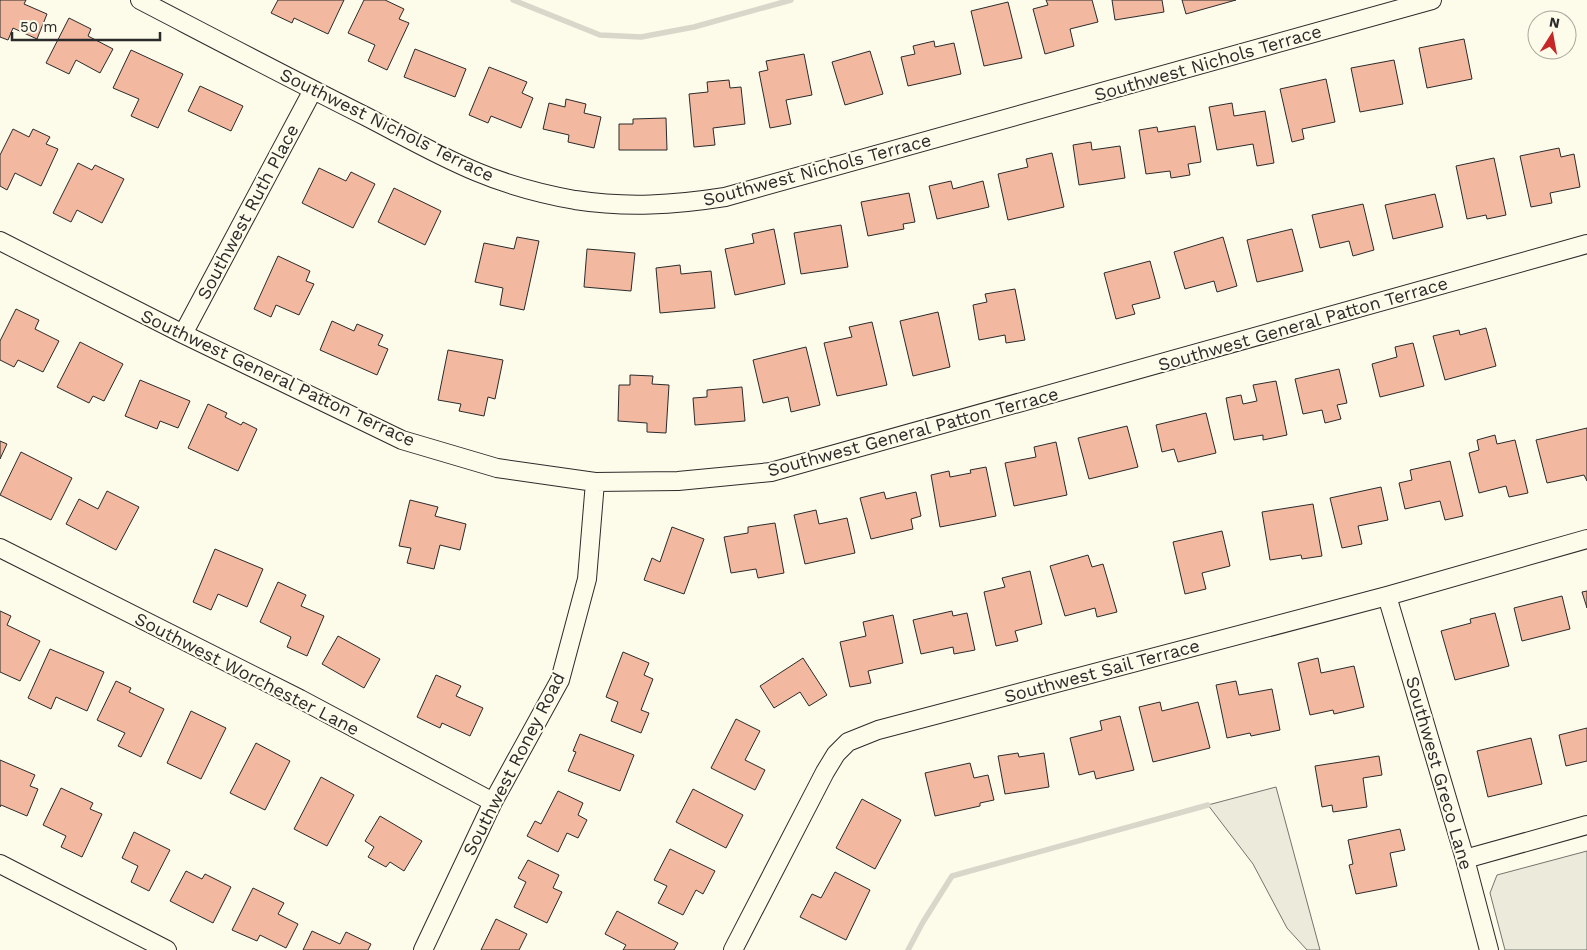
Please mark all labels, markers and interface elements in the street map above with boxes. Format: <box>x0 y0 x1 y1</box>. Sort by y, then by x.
scale bar <box>12 10 160 42</box>
north arrow <box>1527 10 1577 60</box>
text: N <box>1548 13 1561 31</box>
text: 50 m <box>20 18 57 36</box>
street label: Southwest Nichols Terrace <box>1092 20 1324 105</box>
street label: Southwest Nichols Terrace <box>277 64 498 186</box>
street label: Southwest Ruth Place <box>192 121 303 303</box>
street label: Southwest Nichols Terrace <box>700 129 933 210</box>
street label: Southwest General Patton Terrace <box>1156 272 1450 375</box>
street label: Southwest General Patton Terrace <box>138 305 419 451</box>
street label: Southwest General Patton Terrace <box>765 383 1061 481</box>
street label: Southwest Worchester Lane <box>132 608 363 739</box>
street label: Southwest Sail Terrace <box>1002 634 1202 707</box>
street label: Southwest Roney Road <box>458 669 569 859</box>
street label: Southwest Greco Lane <box>1402 674 1477 872</box>

